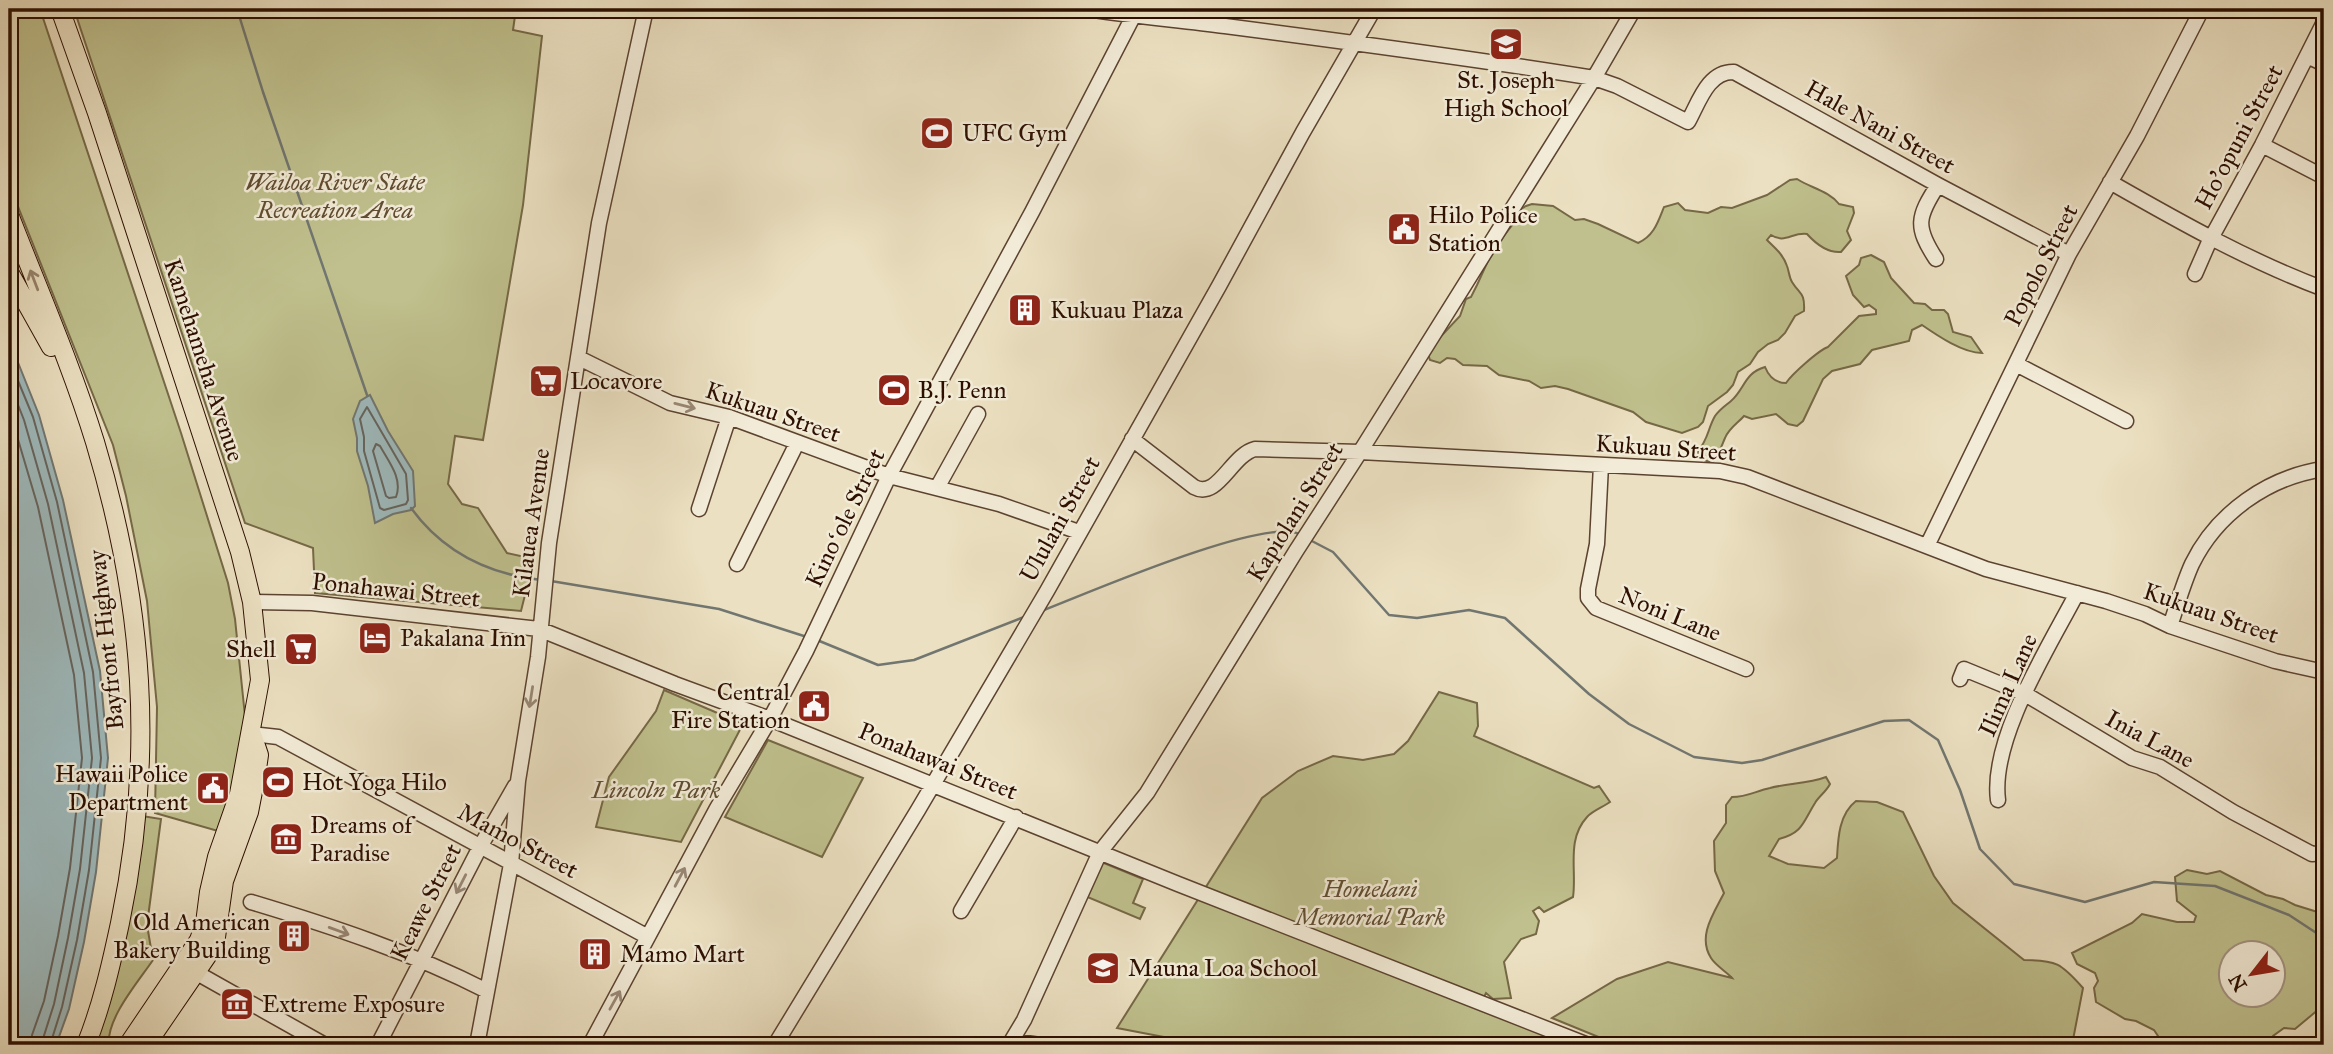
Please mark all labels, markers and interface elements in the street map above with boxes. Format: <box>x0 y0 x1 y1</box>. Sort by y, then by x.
school or university icon: St. Joseph High School <box>1487 25 1525 63</box>
street label: Ho'opuni Street <box>2188 59 2290 215</box>
place label: St. Joseph High School <box>1443 65 1569 123</box>
street label: Hale Nani Street <box>1800 73 1961 181</box>
sports icon: UFC Gym <box>918 114 956 152</box>
place label: UFC Gym <box>962 118 1067 148</box>
park label: Wailoa River State Recreation Area <box>245 167 426 225</box>
street label: Popolo Street <box>1997 198 2085 331</box>
place label: Hilo Police Station <box>1428 200 1538 258</box>
public building icon: Hilo Police Station <box>1385 210 1423 248</box>
street label: Kamehameha Avenue <box>157 255 251 465</box>
one-way arrow <box>27 269 40 291</box>
building icon: Kukuau Plaza <box>1006 291 1044 329</box>
place label: Kukuau Plaza <box>1050 295 1184 325</box>
supermarket icon: Locavore <box>527 362 565 400</box>
place label: Locavore <box>570 366 662 396</box>
sports icon: B.J. Penn <box>875 371 913 409</box>
street label: Kukuau Street <box>701 375 845 449</box>
place label: B.J. Penn <box>918 375 1006 405</box>
one-way arrow <box>673 400 696 414</box>
street label: Kukuau Street <box>1595 428 1738 468</box>
street label: Kapiolani Street <box>1240 436 1350 587</box>
street label: Kinoʻole Street <box>799 443 892 592</box>
street label: Kilauea Avenue <box>506 446 556 600</box>
street label: Ululani Street <box>1013 450 1107 587</box>
street label: Bayfront Highway <box>82 548 130 732</box>
street label: Ponahawai Street <box>310 566 482 614</box>
street label: Kukuau Street <box>2139 576 2283 650</box>
street label: Noni Lane <box>1614 580 1726 648</box>
hotel icon: Pakalana Inn <box>356 619 394 657</box>
place label: Pakalana Inn <box>400 623 526 653</box>
street label: Ilima Lane <box>1972 629 2044 741</box>
supermarket icon: Shell <box>282 630 320 668</box>
place label: Shell <box>226 634 276 664</box>
place label: Central Fire Station <box>671 677 791 735</box>
one-way arrow <box>524 685 537 708</box>
public building icon: Central Fire Station <box>795 687 833 725</box>
street label: Inia Lane <box>2101 703 2199 775</box>
street label: Ponahawai Street <box>854 715 1022 807</box>
place label: Hawaii Police Department <box>55 759 188 817</box>
sports icon: Hot Yoga Hilo <box>259 763 297 801</box>
place label: Hot Yoga Hilo <box>302 767 447 797</box>
public building icon: Hawaii Police Department <box>194 769 232 807</box>
park label: Lincoln Park <box>591 775 721 805</box>
street label: Mamo Street <box>453 797 584 885</box>
place label: Dreams of Paradise <box>310 810 416 868</box>
museum icon: Dreams of Paradise <box>267 820 305 858</box>
street label: Keawe Street <box>384 838 468 965</box>
one-way arrow <box>674 867 688 888</box>
one-way arrow <box>454 873 468 894</box>
park label: Homelani Memorial Park <box>1293 874 1445 932</box>
place label: Old American Bakery Building <box>113 907 271 965</box>
building icon: Old American Bakery Building <box>275 917 313 955</box>
one-way arrow <box>328 926 350 938</box>
building icon: Mamo Mart <box>576 935 614 973</box>
place label: Mamo Mart <box>620 939 745 969</box>
north arrow <box>2218 939 2288 1009</box>
school or university icon: Mauna Loa School <box>1084 949 1122 987</box>
place label: Mauna Loa School <box>1128 953 1318 983</box>
text: N <box>2224 970 2252 995</box>
museum icon: Extreme Exposure <box>218 985 256 1023</box>
place label: Extreme Exposure <box>262 989 445 1019</box>
one-way arrow <box>609 990 623 1010</box>

